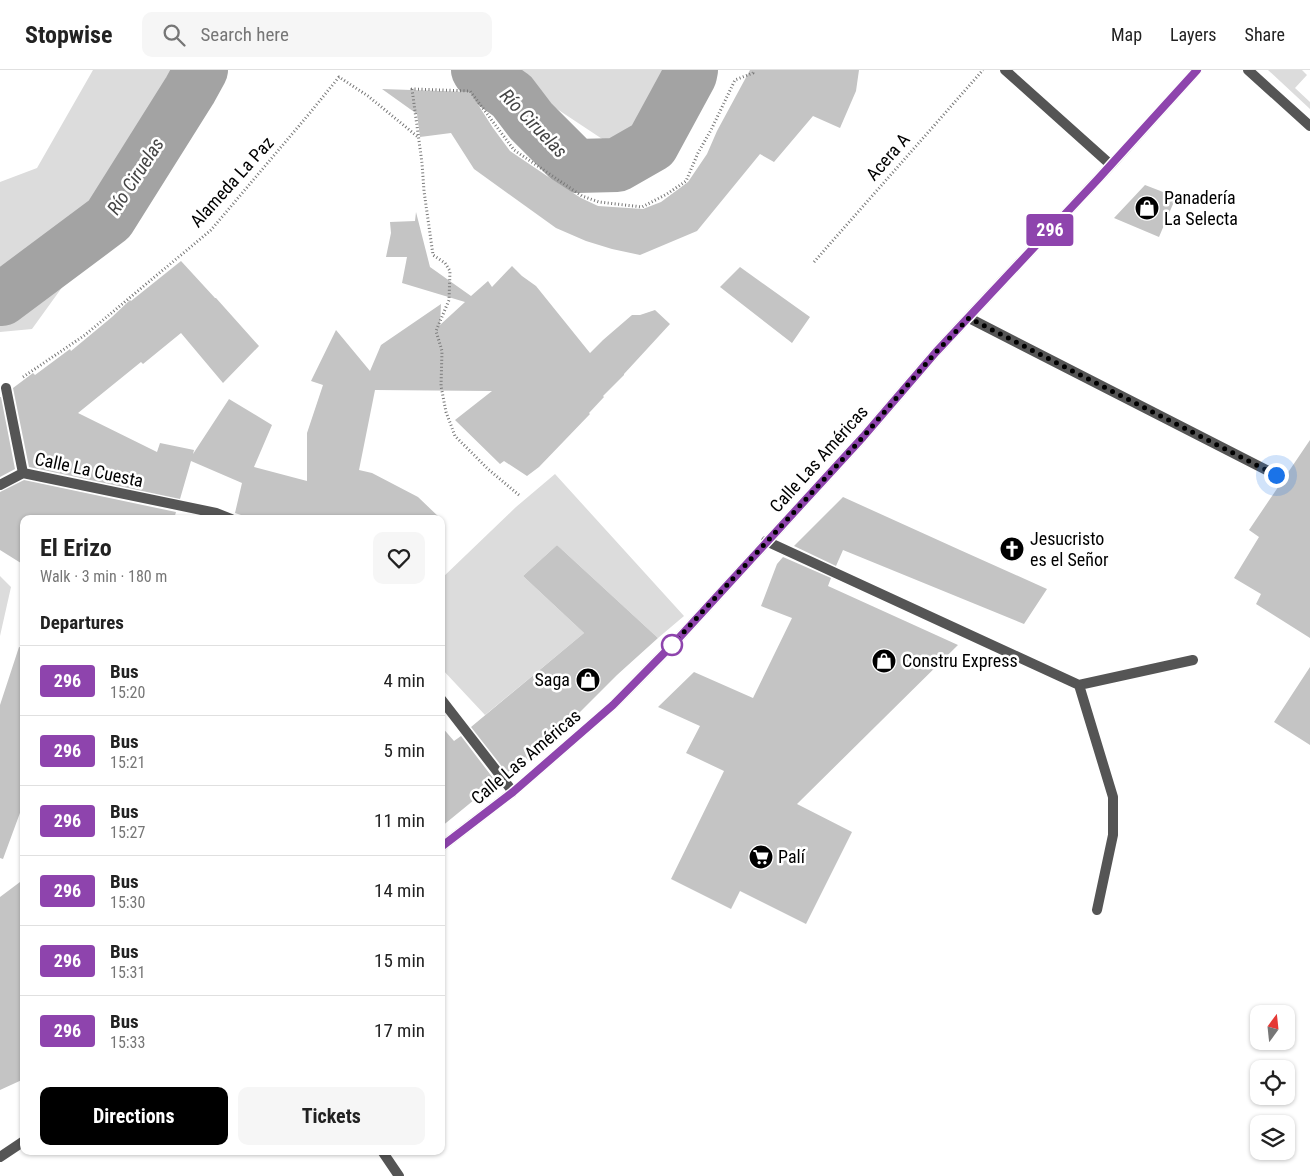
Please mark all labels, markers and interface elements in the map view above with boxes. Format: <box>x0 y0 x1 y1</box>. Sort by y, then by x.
search box <box>142 12 492 57</box>
text: Stopwise <box>25 21 112 49</box>
icon: search <box>160 21 188 49</box>
text: Search here <box>200 23 289 46</box>
text: Map <box>1111 24 1142 45</box>
text: Layers <box>1170 24 1217 45</box>
text: Share <box>1245 24 1285 45</box>
water label: Río Ciruelas <box>495 84 572 163</box>
street label: Acera A <box>862 128 914 184</box>
street label: Alameda La Paz <box>186 132 278 231</box>
water label: Río Ciruelas <box>102 134 169 219</box>
place label: Panadería La Selecta <box>1164 187 1238 229</box>
shop icon: Panadería La Selecta <box>1134 195 1160 221</box>
line badge: 296 <box>1021 214 1079 246</box>
text: 296 <box>1036 219 1064 240</box>
street label: Calle Las Américas <box>765 401 872 516</box>
street label: Calle La Cuesta <box>33 448 145 491</box>
your location <box>1264 463 1289 488</box>
place label: Jesucristo es el Señor <box>1030 528 1109 570</box>
button: heart <box>373 532 425 584</box>
text: El Erizo <box>40 534 112 562</box>
church icon: Jesucristo es el Señor <box>999 536 1025 562</box>
text: Walk · 3 min · 180 m <box>40 567 167 586</box>
text: Departures <box>40 611 124 634</box>
unlabelled marker <box>661 634 683 656</box>
shop icon: Constru Express <box>871 648 897 674</box>
place label: Constru Express <box>902 650 1018 671</box>
text: Bus <box>110 660 139 683</box>
shop icon: Saga <box>575 667 601 693</box>
text: 4 min <box>383 669 425 692</box>
place label: Saga <box>535 669 570 690</box>
text: 296 <box>54 670 81 691</box>
text: 15:20 <box>110 683 145 702</box>
street label: Calle Las Américas <box>467 705 585 808</box>
text: Bus <box>110 730 139 753</box>
text: 5 min <box>383 739 425 762</box>
text: 296 <box>54 740 81 761</box>
text: 15:21 <box>110 753 145 772</box>
text: Bus <box>110 800 139 823</box>
text: 11 min <box>374 809 425 832</box>
text: 296 <box>54 810 81 831</box>
text: 15:27 <box>110 823 145 842</box>
supermarket icon: Palí <box>748 844 774 870</box>
place label: Palí <box>778 846 806 867</box>
text: Bus <box>110 870 139 893</box>
text: 14 min <box>374 879 425 902</box>
text: 296 <box>54 880 81 901</box>
text: 15:30 <box>110 893 145 912</box>
text: Bus <box>110 940 139 963</box>
text: 15 min <box>374 949 425 972</box>
text: 296 <box>54 950 81 971</box>
text: 15:31 <box>110 963 145 982</box>
north arrow <box>1250 1005 1295 1050</box>
map controls <box>1250 1005 1295 1160</box>
text: Bus <box>110 1010 139 1033</box>
text: 17 min <box>374 1019 425 1042</box>
text: 296 <box>54 1020 81 1041</box>
text: 15:33 <box>110 1033 145 1052</box>
button: locate <box>1250 1060 1295 1105</box>
button: Directions <box>40 1087 228 1145</box>
button: Tickets <box>238 1087 425 1145</box>
button: layers <box>1250 1115 1295 1160</box>

